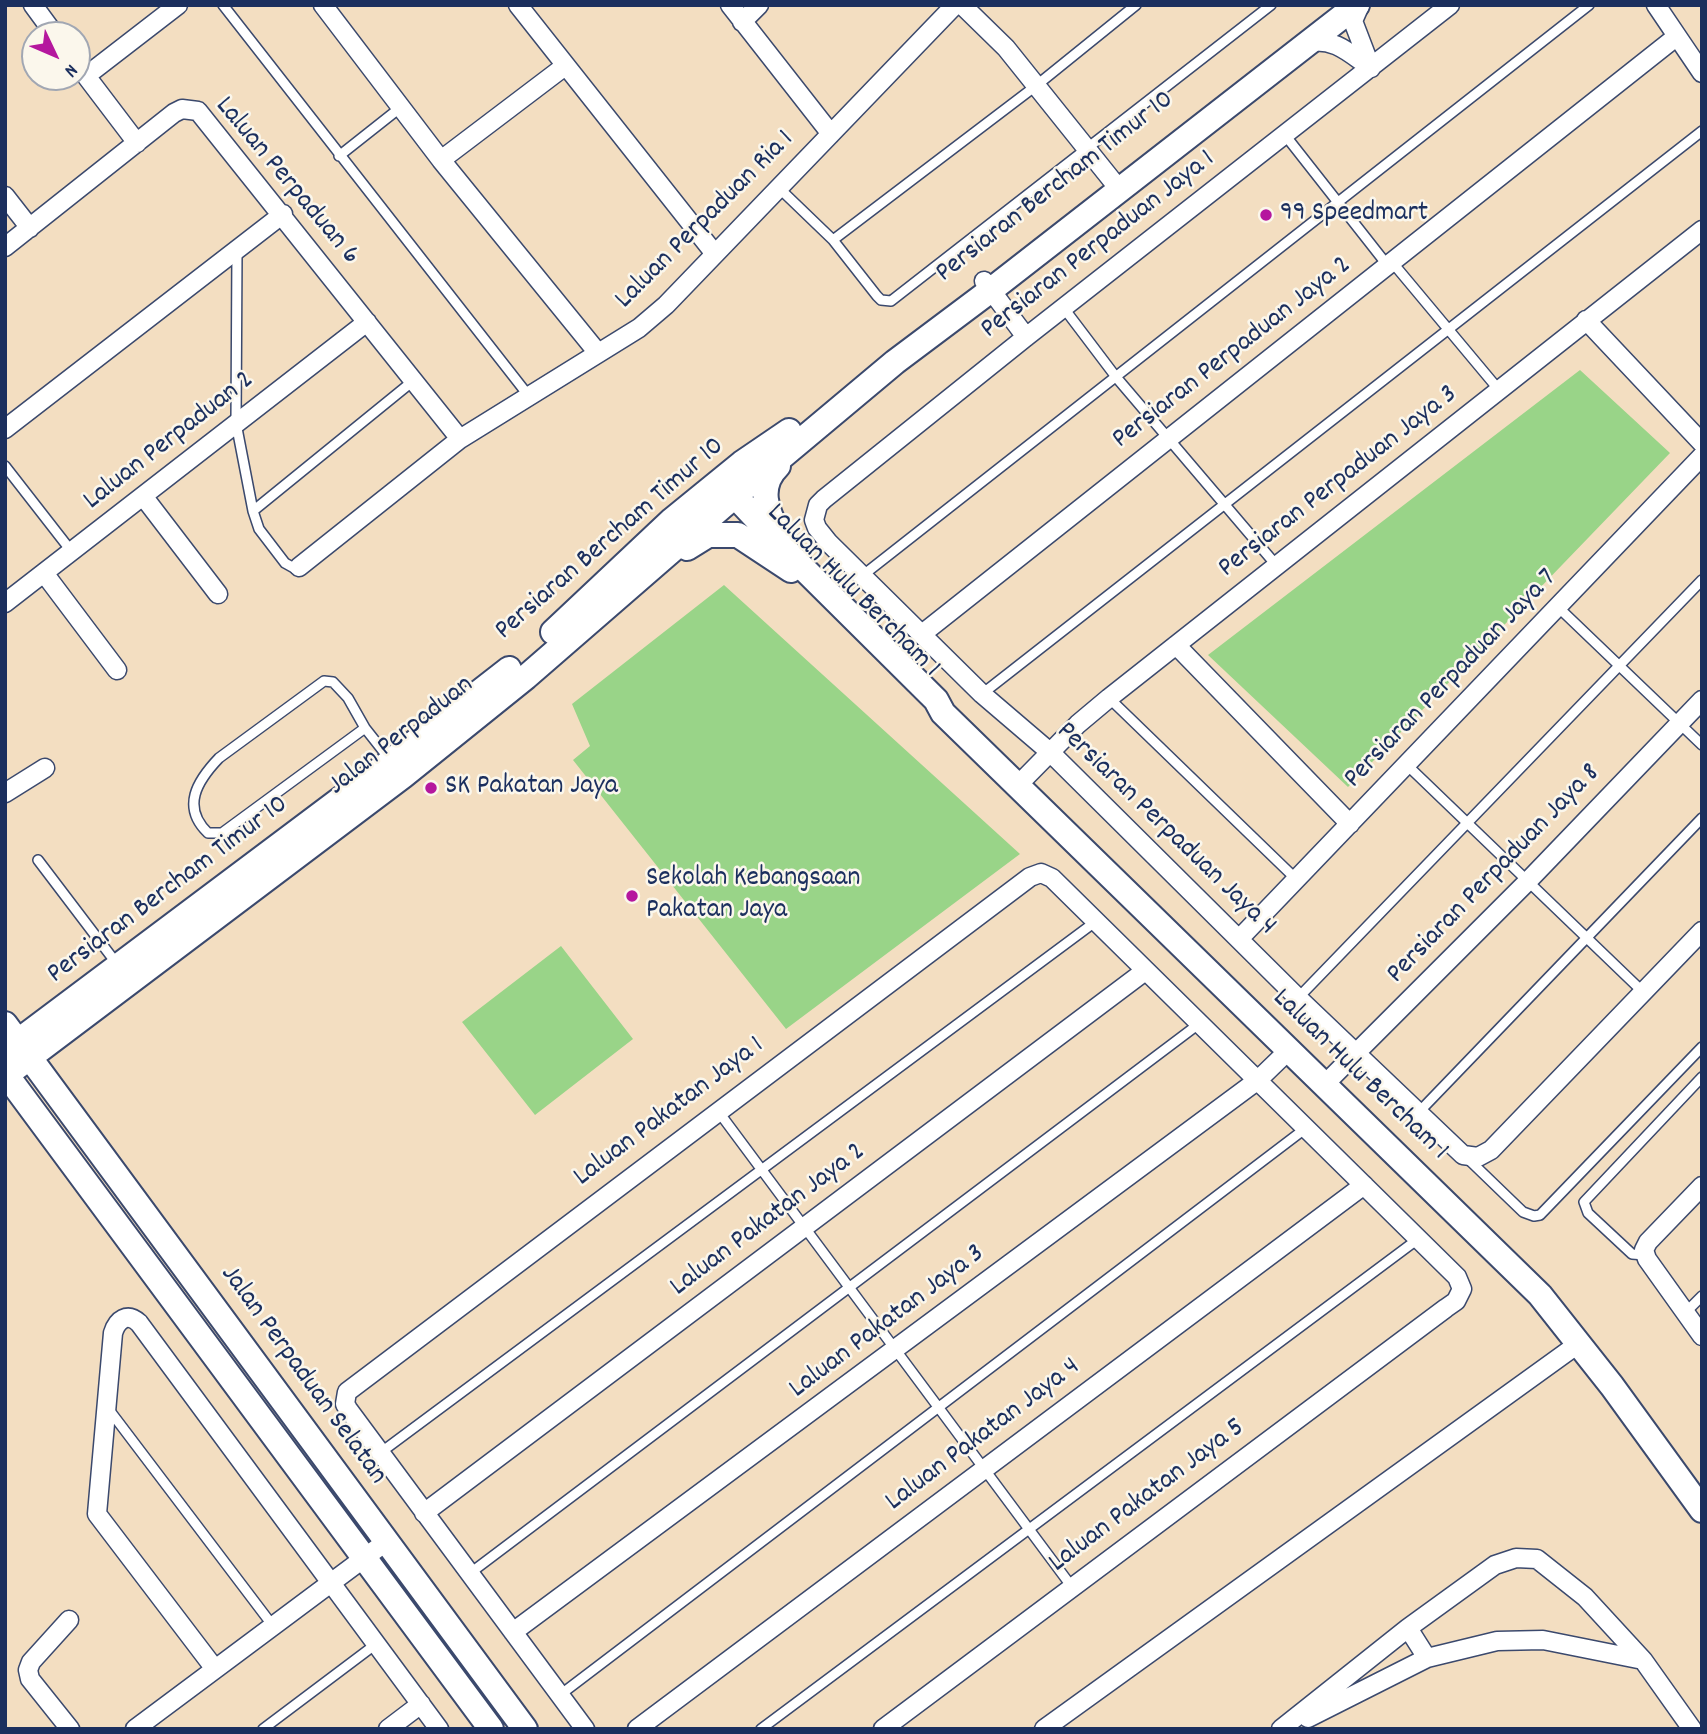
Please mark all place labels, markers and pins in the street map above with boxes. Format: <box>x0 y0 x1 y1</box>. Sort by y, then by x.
place label: 99 Speedmart <box>1280 198 1428 232</box>
marker: 99 Speedmart <box>1258 207 1274 223</box>
place label: SK Pakatan Jaya <box>445 771 618 805</box>
marker: SK Pakatan Jaya <box>423 780 439 796</box>
place label: Sekolah Kebangsaan Pakatan Jaya <box>646 863 860 929</box>
marker: Sekolah Kebangsaan Pakatan Jaya <box>624 888 640 904</box>

